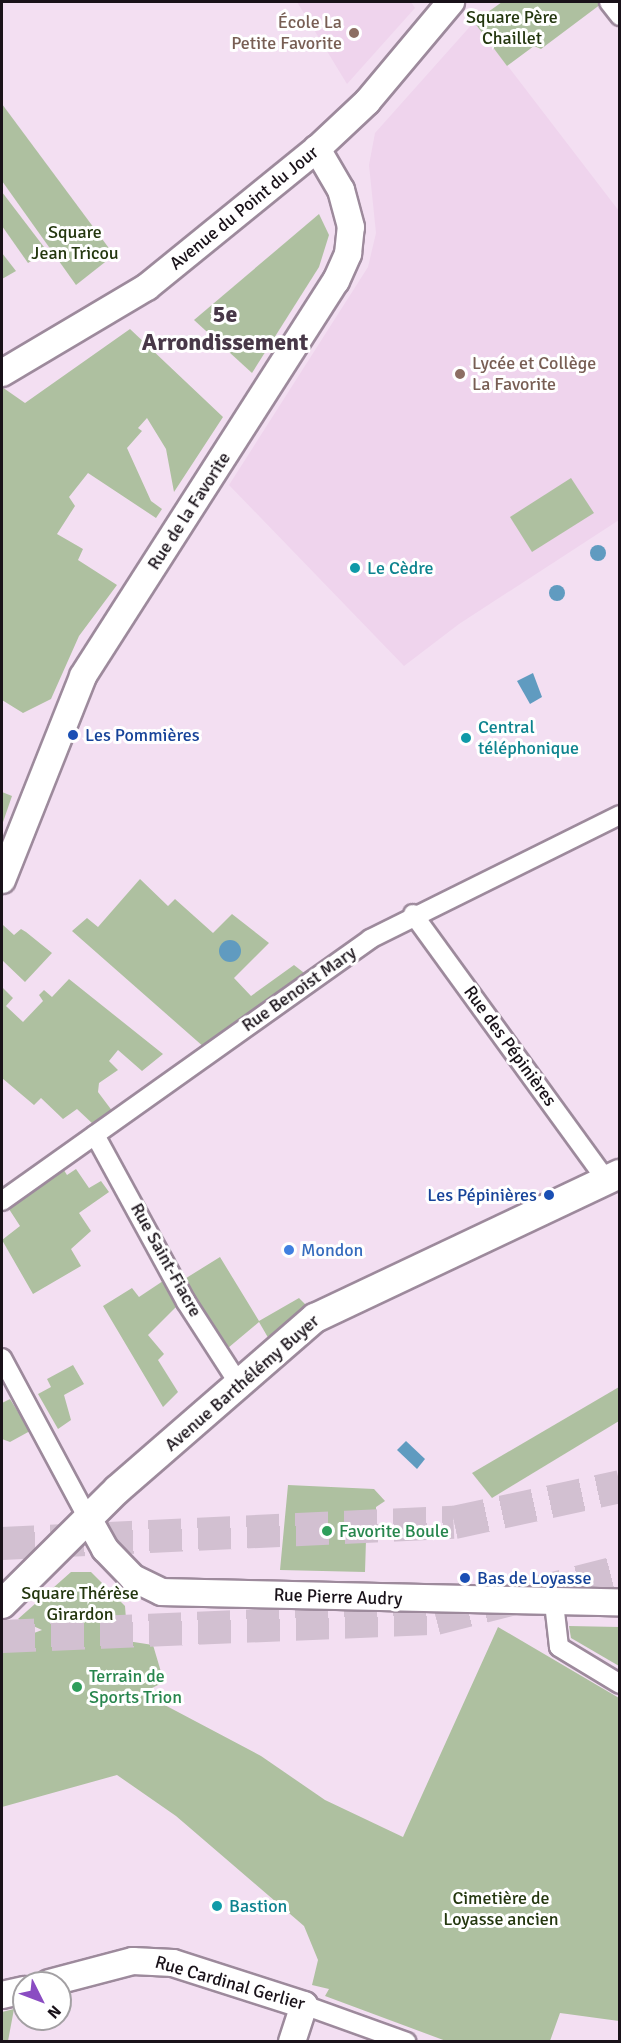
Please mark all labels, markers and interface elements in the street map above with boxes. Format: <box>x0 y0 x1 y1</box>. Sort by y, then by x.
park label: Square Père Chaillet <box>466 7 558 50</box>
place label: École La Petite Favorite <box>231 12 342 54</box>
marker: École La Petite Favorite <box>347 26 361 40</box>
street label: Avenue du Point du Jour <box>165 141 323 275</box>
park label: Square Jean Tricou <box>31 222 119 264</box>
district label: 5e Arrondissement <box>142 301 308 357</box>
place label: Lycée et Collège La Favorite <box>472 353 596 395</box>
marker: Lycée et Collège La Favorite <box>453 367 467 381</box>
street label: Rue de la Favorite <box>143 448 235 574</box>
place label: Le Cèdre <box>367 557 433 579</box>
marker: Le Cèdre <box>348 561 362 575</box>
place label: Central téléphonique <box>478 717 579 760</box>
place label: Les Pommières <box>85 724 200 746</box>
marker: Les Pommières <box>66 728 80 742</box>
marker: Central téléphonique <box>459 731 473 745</box>
street label: Rue Benoist Mary <box>238 942 360 1036</box>
street label: Rue des Pépinières <box>459 982 561 1110</box>
place label: Les Pépinières <box>427 1184 537 1206</box>
marker: Les Pépinières <box>542 1188 556 1202</box>
street label: Rue Saint-Fiacre <box>126 1199 206 1321</box>
place label: Mondon <box>301 1239 363 1261</box>
marker: Mondon <box>282 1243 296 1257</box>
street label: Avenue Barthélémy Buyer <box>160 1310 324 1456</box>
place label: Favorite Boule <box>339 1520 449 1542</box>
marker: Favorite Boule <box>320 1524 334 1538</box>
place label: Bas de Loyasse <box>477 1567 591 1589</box>
marker: Bas de Loyasse <box>458 1571 472 1585</box>
park label: Square Thérèse Girardon <box>21 1583 139 1626</box>
street label: Rue Pierre Audry <box>273 1584 403 1610</box>
place label: Terrain de Sports Trion <box>89 1666 182 1708</box>
marker: Terrain de Sports Trion <box>70 1680 84 1694</box>
park label: Cimetière de Loyasse ancien <box>443 1888 559 1930</box>
place label: Bastion <box>229 1895 287 1917</box>
marker: Bastion <box>210 1899 224 1913</box>
street label: Rue Cardinal Gerlier <box>153 1951 307 2015</box>
north arrow <box>12 1971 72 2031</box>
text: N <box>43 2001 65 2023</box>

